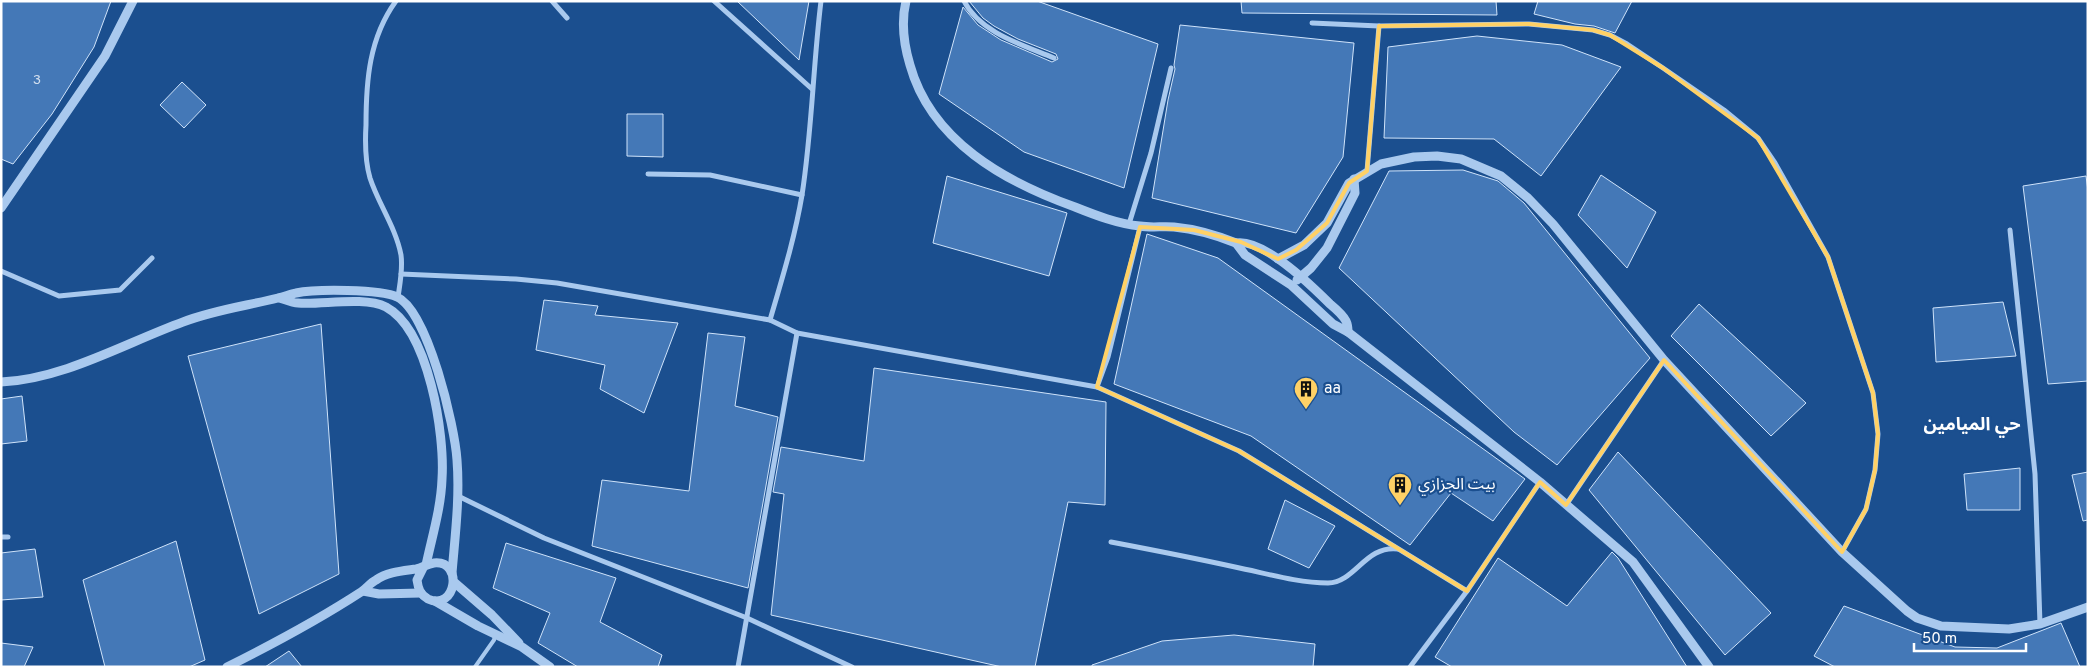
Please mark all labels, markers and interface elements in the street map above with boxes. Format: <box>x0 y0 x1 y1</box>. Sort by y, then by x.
house number: 3 <box>33 72 41 89</box>
building icon: aa <box>1293 376 1319 410</box>
place label: aa <box>1324 379 1341 399</box>
district label: حي الميامين <box>1923 414 2021 438</box>
building icon: بيت الجزازي <box>1387 472 1413 506</box>
place label: بيت الجزازي <box>1418 475 1495 496</box>
scale bar <box>1914 620 2026 652</box>
text: 50 m <box>1922 630 1957 649</box>

